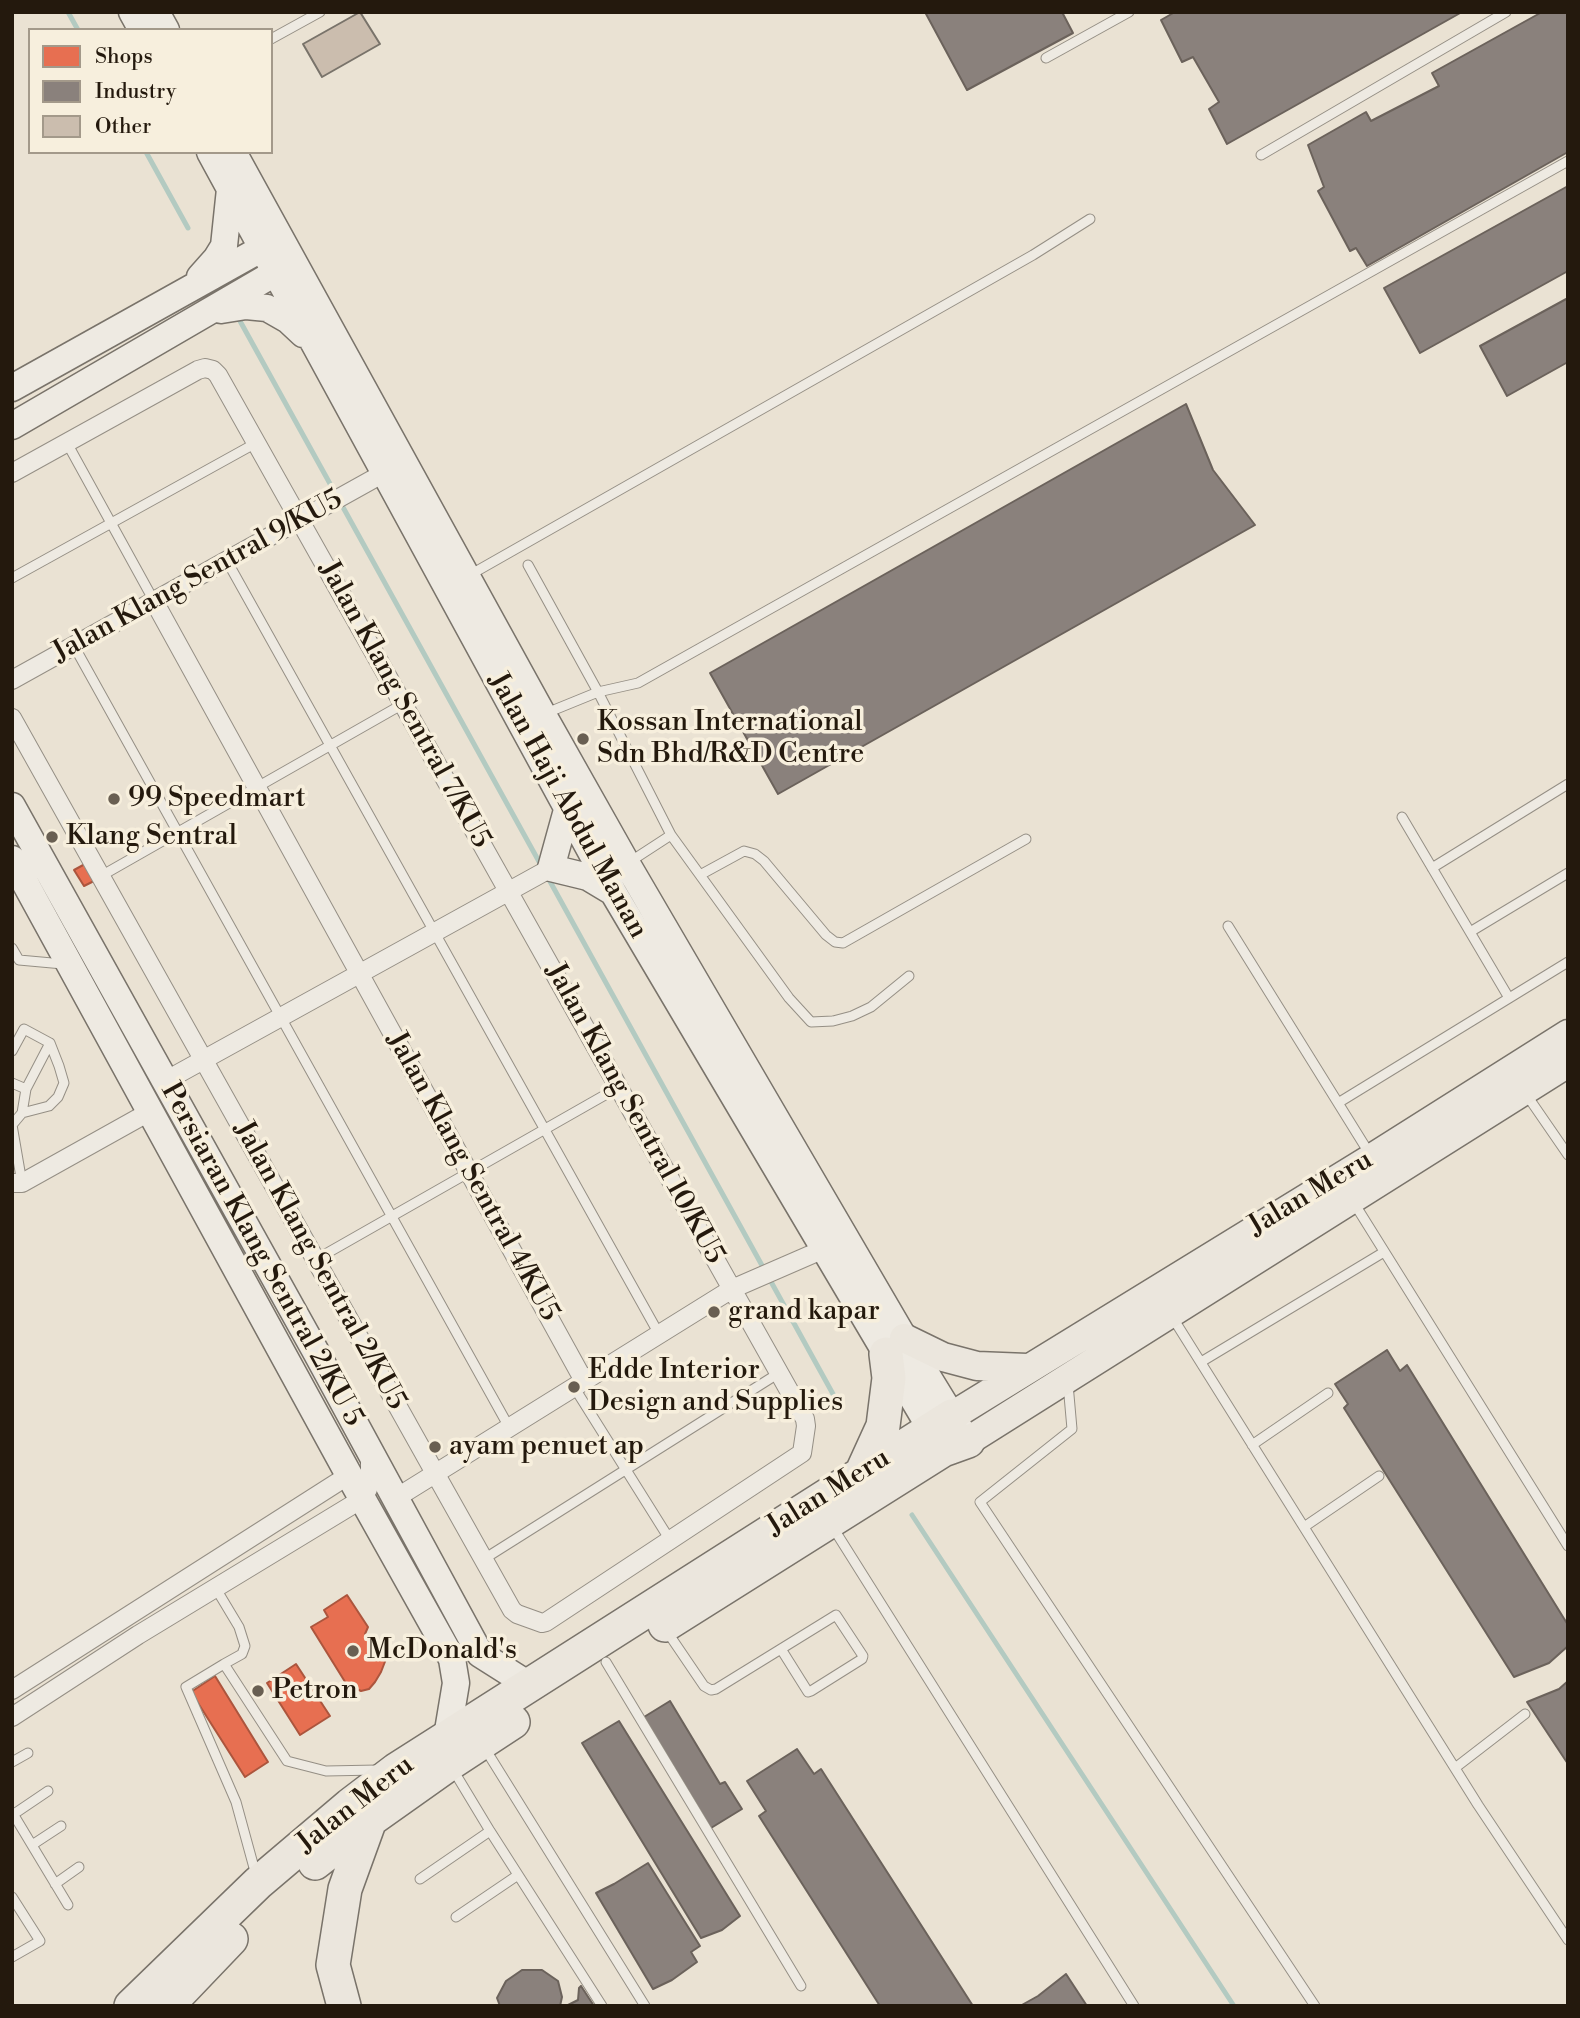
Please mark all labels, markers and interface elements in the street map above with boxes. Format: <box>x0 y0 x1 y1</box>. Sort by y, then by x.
legend <box>28 28 273 154</box>
text: Shops <box>95 44 153 70</box>
text: Industry <box>95 79 176 105</box>
text: Other <box>95 114 151 140</box>
street label: Jalan Klang Sentral 9/KU5 <box>47 483 349 671</box>
street label: Jalan Klang Sentral 7/KU5 <box>311 556 497 854</box>
street label: Jalan Haji Abdul Manan <box>480 667 654 945</box>
place label: Kossan International Sdn Bhd/R&D Centre <box>597 706 864 772</box>
marker: Kossan International Sdn Bhd/R&D Centre <box>575 731 591 747</box>
place label: 99 Speedmart <box>128 782 306 816</box>
marker: 99 Speedmart <box>106 791 122 807</box>
place label: Klang Sentral <box>66 820 237 854</box>
marker: Klang Sentral <box>44 829 60 845</box>
street label: Jalan Klang Sentral 10/KU5 <box>537 958 731 1270</box>
street label: Jalan Klang Sentral 4/KU5 <box>378 1027 566 1327</box>
street label: Persiaran Klang Sentral 2/KU 5 <box>152 1077 370 1433</box>
street label: Jalan Klang Sentral 2/KU5 <box>226 1116 412 1416</box>
street label: Jalan Meru <box>1243 1144 1379 1244</box>
place label: grand kapar <box>728 1295 880 1329</box>
marker: grand kapar <box>706 1304 722 1320</box>
place label: Edde Interior Design and Supplies <box>588 1354 843 1420</box>
marker: Edde Interior Design and Supplies <box>566 1379 582 1395</box>
place label: ayam penuet ap <box>449 1430 644 1464</box>
marker: ayam penuet ap <box>427 1439 443 1455</box>
street label: Jalan Meru <box>761 1442 897 1544</box>
place label: McDonald's <box>367 1634 517 1668</box>
marker: McDonald's <box>345 1643 361 1659</box>
place label: Petron <box>272 1674 358 1708</box>
marker: Petron <box>250 1683 266 1699</box>
street label: Jalan Meru <box>291 1749 421 1861</box>

